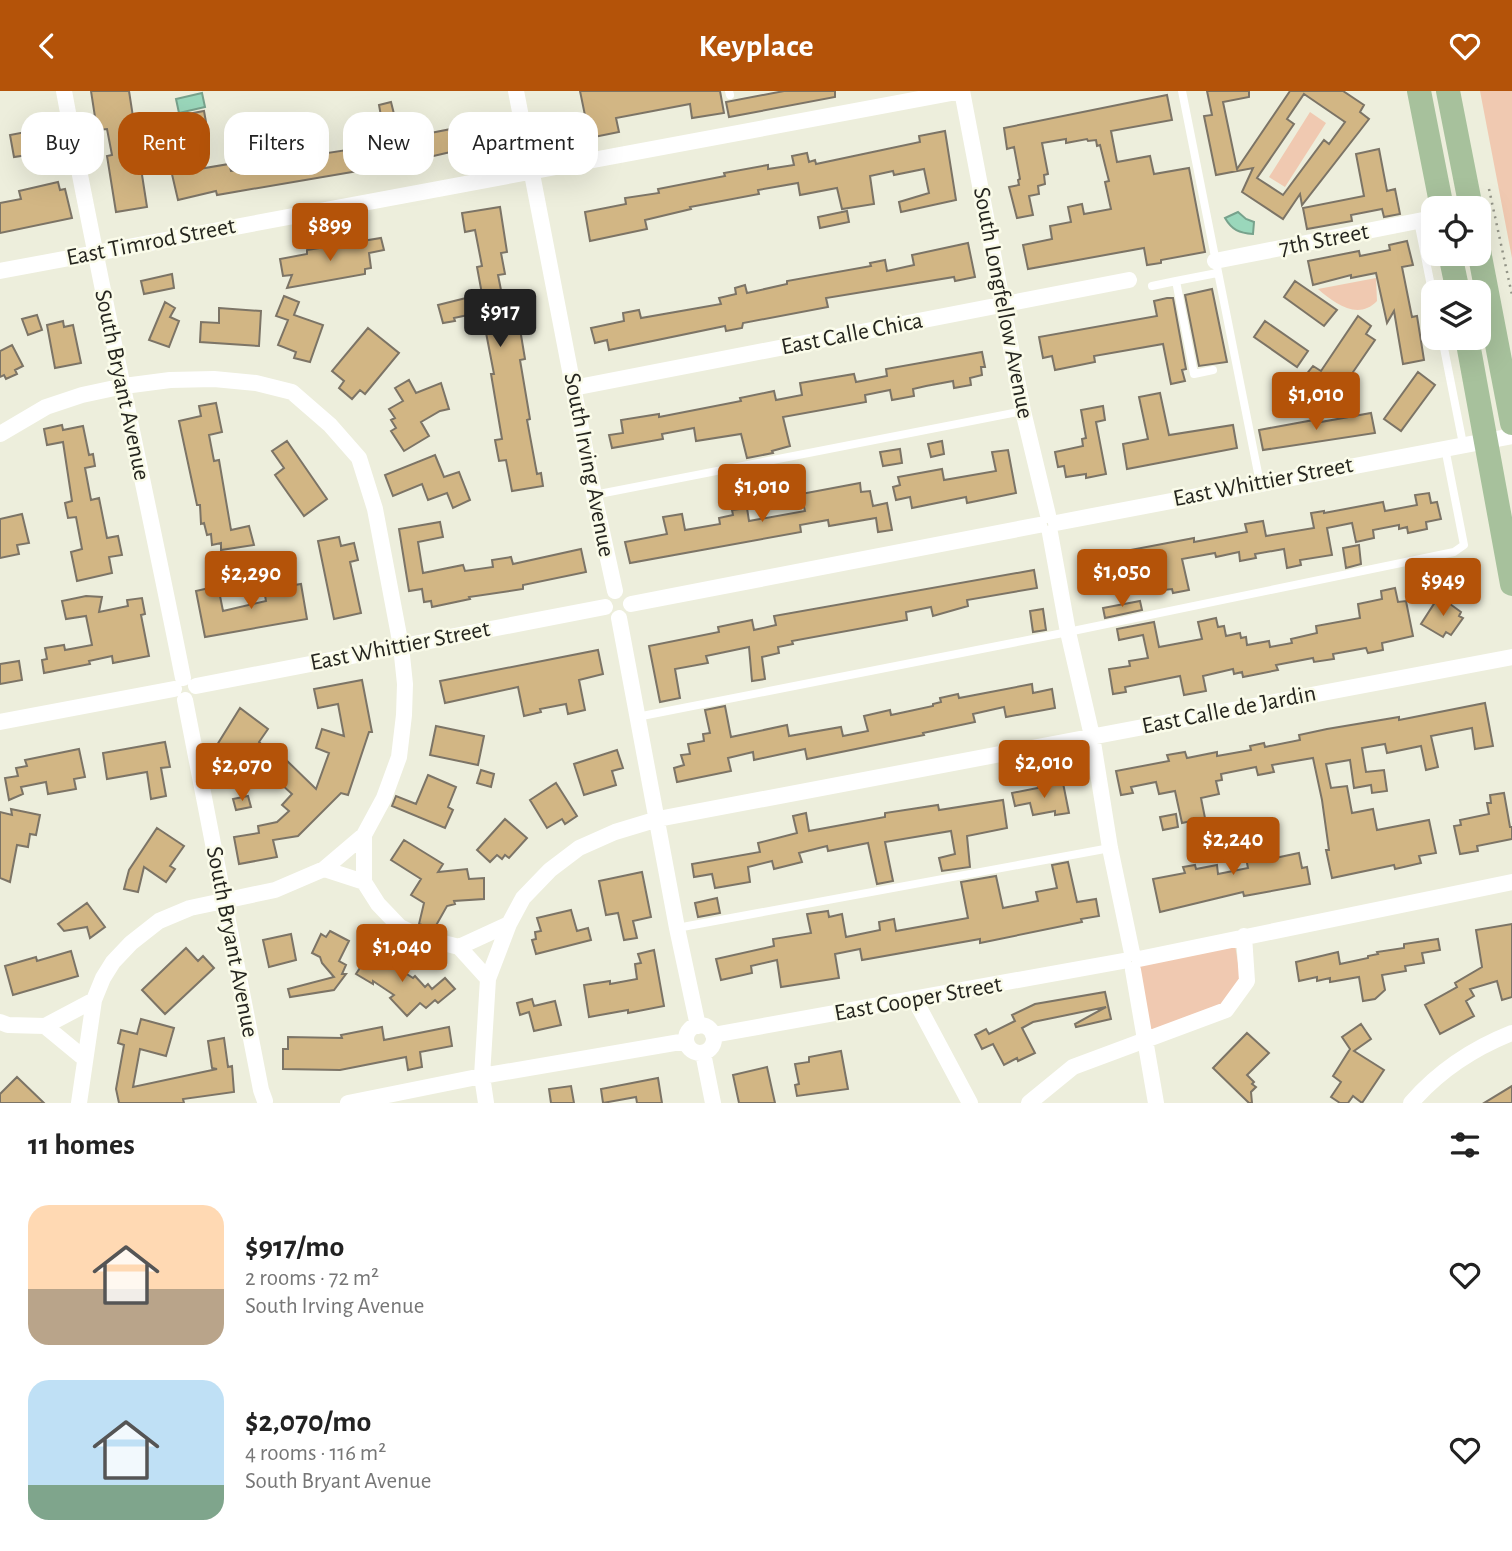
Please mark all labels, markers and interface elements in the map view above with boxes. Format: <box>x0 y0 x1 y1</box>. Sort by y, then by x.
icon: back <box>28 27 66 65</box>
icon: heart <box>1446 27 1484 65</box>
text: Keyplace <box>698 30 814 62</box>
chip: Buy <box>21 112 104 175</box>
chip: Rent <box>118 112 210 175</box>
chip: Filters <box>224 112 329 175</box>
chip: New <box>343 112 434 175</box>
chip: Apartment <box>448 112 598 175</box>
street label: South Longfellow Avenue <box>969 185 1037 421</box>
map controls <box>1421 196 1491 350</box>
button: locate <box>1421 196 1491 266</box>
pin: $899 <box>289 204 371 263</box>
street label: East Timrod Street <box>64 214 238 270</box>
text: $899 <box>308 214 352 237</box>
street label: 7th Street <box>1277 220 1371 260</box>
button: layers <box>1421 280 1491 350</box>
street label: South Bryant Avenue <box>90 287 154 483</box>
pin: $917 <box>459 289 541 349</box>
text: $917 <box>480 300 520 323</box>
street label: East Calle Chica <box>779 308 925 360</box>
street label: South Irving Avenue <box>559 371 619 559</box>
pin: $1,010 <box>1259 373 1373 432</box>
text: $1,010 <box>1288 383 1344 406</box>
street label: East Whittier Street <box>1171 453 1355 511</box>
pin: $1,010 <box>705 465 819 524</box>
text: $1,010 <box>734 475 790 498</box>
pin: $1,050 <box>1065 549 1179 609</box>
pin: $2,290 <box>194 552 308 611</box>
pin: $949 <box>1402 559 1484 618</box>
text: $1,050 <box>1093 560 1151 583</box>
text: $2,290 <box>221 562 281 585</box>
text: $949 <box>1421 569 1465 592</box>
street label: East Whittier Street <box>308 617 492 675</box>
street label: East Calle de Jardin <box>1140 681 1318 739</box>
pin: $2,010 <box>987 741 1101 800</box>
pin: $2,070 <box>185 743 299 803</box>
text: $2,010 <box>1015 751 1073 774</box>
text: $2,070 <box>212 754 272 777</box>
pin: $2,240 <box>1176 817 1290 877</box>
text: $2,240 <box>1203 828 1263 851</box>
street label: South Bryant Avenue <box>202 844 262 1040</box>
pin: $1,040 <box>345 925 459 984</box>
text: $1,040 <box>372 935 432 958</box>
street label: East Cooper Street <box>832 972 1004 1026</box>
icon: filters <box>1446 1126 1484 1164</box>
text: 11 homes <box>28 1130 135 1160</box>
text: $917/mo <box>245 1232 344 1262</box>
icon: home <box>84 1233 168 1317</box>
icon: heart <box>1446 1256 1484 1294</box>
text: 2 rooms · 72 m² <box>245 1267 379 1290</box>
text: South Irving Avenue <box>245 1295 424 1318</box>
text: $2,070/mo <box>245 1407 371 1437</box>
icon: home <box>84 1408 168 1492</box>
icon: heart <box>1446 1431 1484 1469</box>
text: 4 rooms · 116 m² <box>245 1442 386 1465</box>
text: South Bryant Avenue <box>245 1470 431 1493</box>

